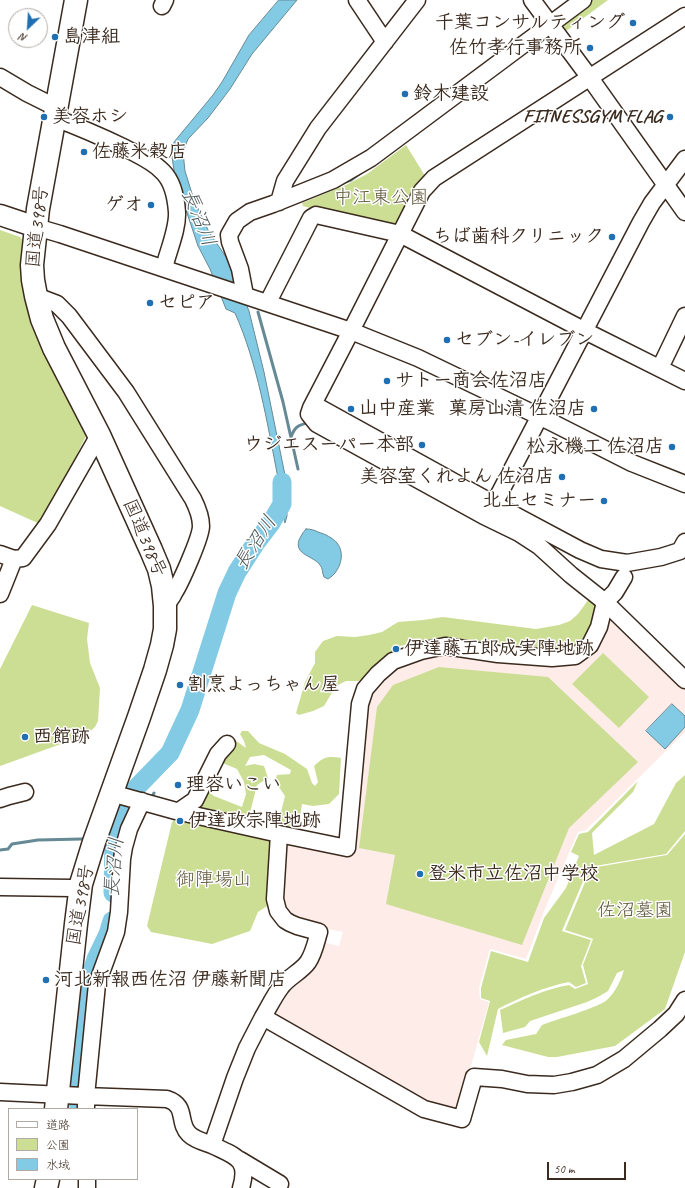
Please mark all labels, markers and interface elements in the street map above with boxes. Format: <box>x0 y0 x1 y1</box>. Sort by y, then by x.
north arrow <box>8 8 48 48</box>
place label: 千葉コンサルティング <box>435 12 625 34</box>
marker: 千葉コンサルティング <box>628 18 638 28</box>
place label: 島津組 <box>63 26 120 48</box>
text: N <box>17 30 29 46</box>
marker: 島津組 <box>50 32 60 42</box>
place label: 佐竹孝行事務所 <box>449 37 582 59</box>
marker: 佐竹孝行事務所 <box>585 43 595 53</box>
place label: 鈴木建設 <box>413 83 489 105</box>
marker: 鈴木建設 <box>400 89 410 99</box>
place label: 美容ホシ <box>52 106 128 128</box>
place label: FITNESSGYM FLAG <box>523 106 662 128</box>
marker: 美容ホシ <box>39 112 49 122</box>
marker: FITNESSGYM FLAG <box>665 112 675 122</box>
place label: 佐藤米穀店 <box>92 141 187 163</box>
marker: 佐藤米穀店 <box>79 147 89 157</box>
street label: 国道398号 <box>22 185 54 269</box>
water label: 長沼川 <box>176 186 220 250</box>
park label: 中江東公園 <box>334 187 428 209</box>
place label: ゲオ <box>105 194 143 216</box>
marker: ゲオ <box>146 200 156 210</box>
place label: ちば歯科クリニック <box>433 226 604 248</box>
marker: ちば歯科クリニック <box>607 232 617 242</box>
place label: セピア <box>158 292 215 314</box>
marker: セピア <box>145 298 155 308</box>
place label: セブン-イレブン <box>455 329 594 351</box>
marker: セブン-イレブン <box>442 335 452 345</box>
place label: サトー商会佐沼店 <box>395 370 547 392</box>
marker: サトー商会佐沼店 <box>382 376 392 386</box>
place label: 山中産業 <box>359 398 435 420</box>
place label: 菓房山清 佐沼店 <box>448 398 586 420</box>
marker: 山中産業 <box>346 404 356 414</box>
marker: 菓房山清 佐沼店 <box>589 404 599 414</box>
place label: ウジエスーパー本部 <box>244 434 414 456</box>
place label: 松永機工 佐沼店 <box>526 436 664 458</box>
marker: ウジエスーパー本部 <box>417 440 427 450</box>
marker: 松永機工 佐沼店 <box>667 442 677 452</box>
place label: 美容室くれよん 佐沼店 <box>359 466 554 488</box>
marker: 美容室くれよん 佐沼店 <box>557 472 567 482</box>
place label: 北上セミナー <box>482 490 596 512</box>
street label: 国道398号 <box>117 496 171 580</box>
marker: 北上セミナー <box>599 496 609 506</box>
water label: 長沼川 <box>230 511 282 575</box>
place label: 伊達藤五郎成実陣地跡 <box>404 638 594 660</box>
marker: 伊達藤五郎成実陣地跡 <box>391 644 401 654</box>
place label: 割烹よっちゃん屋 <box>188 674 340 696</box>
marker: 割烹よっちゃん屋 <box>175 680 185 690</box>
place label: 西館跡 <box>33 726 90 748</box>
marker: 西館跡 <box>20 732 30 742</box>
place label: 理容いこい <box>186 774 281 796</box>
marker: 理容いこい <box>173 780 183 790</box>
place label: 伊達政宗陣地跡 <box>188 810 321 832</box>
marker: 伊達政宗陣地跡 <box>175 816 185 826</box>
water label: 長沼川 <box>100 836 130 898</box>
street label: 国道398号 <box>63 862 99 948</box>
place label: 登米市立佐沼中学校 <box>428 863 599 885</box>
park label: 御陣場山 <box>176 869 252 891</box>
marker: 登米市立佐沼中学校 <box>415 869 425 879</box>
park label: 佐沼墓園 <box>597 900 673 922</box>
place label: 河北新報西佐沼 伊藤新聞店 <box>54 969 287 991</box>
marker: 河北新報西佐沼 伊藤新聞店 <box>41 975 51 985</box>
legend <box>8 1108 138 1180</box>
text: 道路 <box>46 1117 70 1133</box>
text: 公園 <box>46 1137 70 1153</box>
scale bar <box>549 1154 628 1180</box>
text: 水域 <box>46 1157 70 1173</box>
text: 50 m <box>554 1161 574 1177</box>

